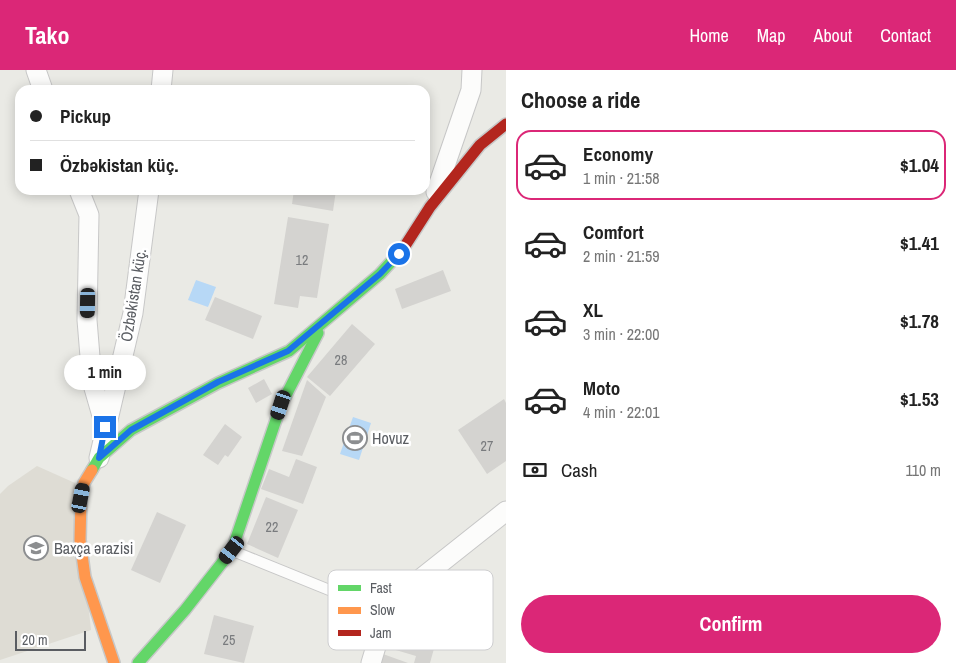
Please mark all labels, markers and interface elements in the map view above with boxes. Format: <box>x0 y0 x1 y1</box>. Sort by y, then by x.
text: Tako <box>25 19 70 51</box>
text: Home <box>689 23 729 48</box>
text: Map <box>757 23 786 48</box>
text: About <box>814 23 852 48</box>
text: Contact <box>880 23 931 48</box>
text: Choose a ride <box>521 85 640 115</box>
text: Pickup <box>60 103 111 129</box>
text: Economy <box>583 141 653 167</box>
icon: car <box>523 143 568 188</box>
text: Özbəkistan küç. <box>60 152 179 178</box>
text: $1.04 <box>900 152 939 178</box>
text: 1 min · 21:58 <box>583 167 660 189</box>
text: Comfort <box>583 219 644 245</box>
icon: car <box>523 221 568 266</box>
text: $1.41 <box>900 230 939 256</box>
route start <box>388 243 410 265</box>
text: 2 min · 21:59 <box>583 245 660 267</box>
street label: Özbəkistan küç. <box>115 247 151 343</box>
house number: 12 <box>296 251 308 269</box>
car <box>80 288 95 318</box>
text: XL <box>583 297 603 323</box>
icon: car <box>523 299 568 344</box>
text: $1.78 <box>900 308 939 334</box>
text: 3 min · 22:00 <box>583 323 660 345</box>
house number: 28 <box>335 351 347 369</box>
callout: 1 min <box>64 354 146 390</box>
text: 1 min <box>88 361 122 383</box>
text: Moto <box>583 375 620 401</box>
icon: car <box>523 377 568 422</box>
text: $1.53 <box>900 386 939 412</box>
car <box>269 388 292 422</box>
text: 4 min · 22:01 <box>583 401 660 423</box>
route end <box>94 416 116 438</box>
sports icon: Hovuz <box>342 425 368 451</box>
place label: Hovuz <box>372 427 410 449</box>
house number: 27 <box>481 437 493 455</box>
icon: cash <box>521 456 549 484</box>
text: Cash <box>561 457 597 483</box>
text: 110 m <box>905 459 941 481</box>
car <box>70 482 91 514</box>
house number: 22 <box>266 518 278 536</box>
car <box>216 534 247 566</box>
school or university icon: Baxça ərazisi <box>23 535 49 561</box>
place label: Baxça ərazisi <box>54 537 134 559</box>
legend <box>328 570 493 650</box>
text: Fast <box>370 579 392 597</box>
button: Confirm <box>521 595 941 653</box>
text: Slow <box>370 601 396 619</box>
text: Jam <box>370 624 392 642</box>
scale bar <box>15 628 86 651</box>
text: 20 m <box>22 631 48 649</box>
house number: 25 <box>223 631 235 649</box>

